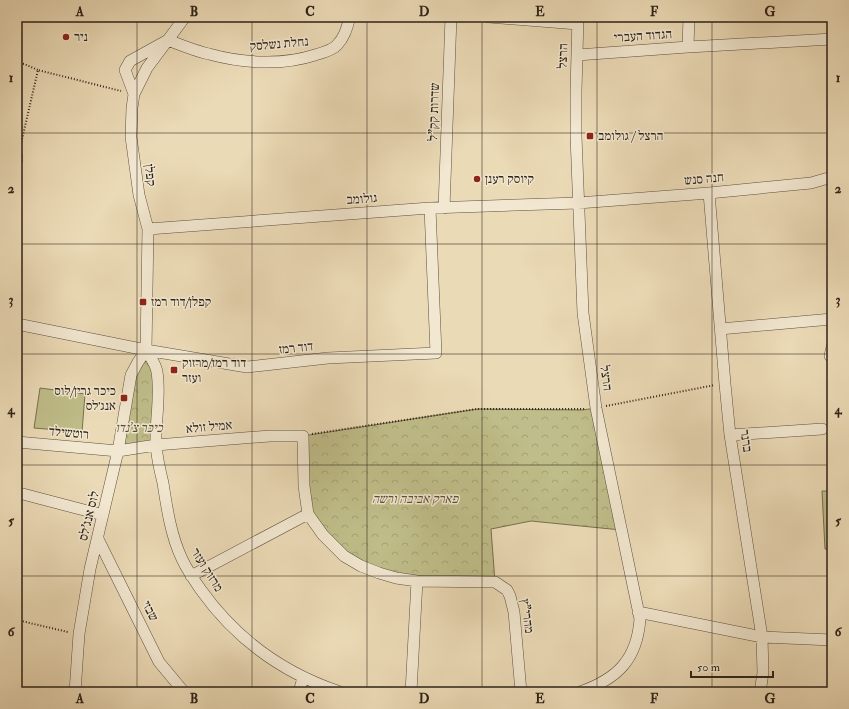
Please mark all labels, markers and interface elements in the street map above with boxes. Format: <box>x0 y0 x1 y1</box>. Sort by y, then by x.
text: A <box>75 4 85 20</box>
text: B <box>190 4 198 20</box>
text: C <box>305 4 315 20</box>
text: D <box>419 4 430 20</box>
text: E <box>535 4 545 20</box>
text: F <box>650 4 659 20</box>
text: G <box>765 4 776 20</box>
street label: הגדוד העברי <box>613 26 673 46</box>
place label: ניר <box>74 29 88 45</box>
marker: ניר <box>61 32 71 42</box>
street label: נחלת נשלסק <box>249 33 309 55</box>
street label: הרצל <box>555 43 571 69</box>
text: 1 <box>9 70 14 86</box>
text: 1 <box>836 70 841 86</box>
street label: שדרות קק"ל <box>425 82 443 142</box>
place label: הרצל / גולומב <box>598 128 664 144</box>
marker: הרצל / גולומב <box>585 131 595 141</box>
street label: קפלן <box>141 163 159 187</box>
street label: חנה סנש <box>683 169 725 189</box>
place label: קיוסק רענן <box>485 171 534 187</box>
marker: קיוסק רענן <box>472 174 482 184</box>
text: 2 <box>8 181 15 197</box>
text: 2 <box>835 181 842 197</box>
street label: גולומב <box>346 190 378 208</box>
text: 3 <box>9 292 14 308</box>
text: 3 <box>836 292 841 308</box>
place label: קפלן/דוד רמז <box>151 294 211 310</box>
marker: קפלן/דוד רמז <box>138 297 148 307</box>
street label: דוד רמז <box>278 338 314 358</box>
place label: דוד רמז/מרזוק ועזר <box>182 355 246 386</box>
street label: הרצל <box>596 364 616 392</box>
marker: דוד רמז/מרזוק ועזר <box>169 365 179 375</box>
place label: כיכר גרין/לוס אנג׳לס <box>54 383 116 414</box>
marker: כיכר גרין/לוס אנג׳לס <box>119 393 129 403</box>
text: 4 <box>6 402 15 418</box>
text: 4 <box>833 402 842 418</box>
street label: אמיל זולא <box>185 417 233 437</box>
park label: כיכר צ'נדו <box>115 420 164 436</box>
street label: רוטשילד <box>48 423 90 443</box>
street label: ברנר <box>736 429 756 453</box>
street label: לוס אנג'לס <box>75 490 103 542</box>
park label: פארק אביבה ורשה <box>372 491 459 507</box>
text: 5 <box>8 513 14 529</box>
text: 5 <box>835 513 841 529</box>
street label: מרזוק ועזר <box>187 545 227 595</box>
street label: שבזי <box>138 598 162 624</box>
street label: מהרי"ץ <box>517 598 537 634</box>
text: 6 <box>8 624 16 640</box>
text: 6 <box>835 624 843 640</box>
scale bar <box>691 653 773 679</box>
text: 50 m <box>697 660 721 675</box>
text: A <box>75 691 85 707</box>
text: B <box>190 691 198 707</box>
text: C <box>305 691 315 707</box>
text: D <box>419 691 430 707</box>
text: E <box>535 691 545 707</box>
text: F <box>650 691 659 707</box>
text: G <box>765 691 776 707</box>

